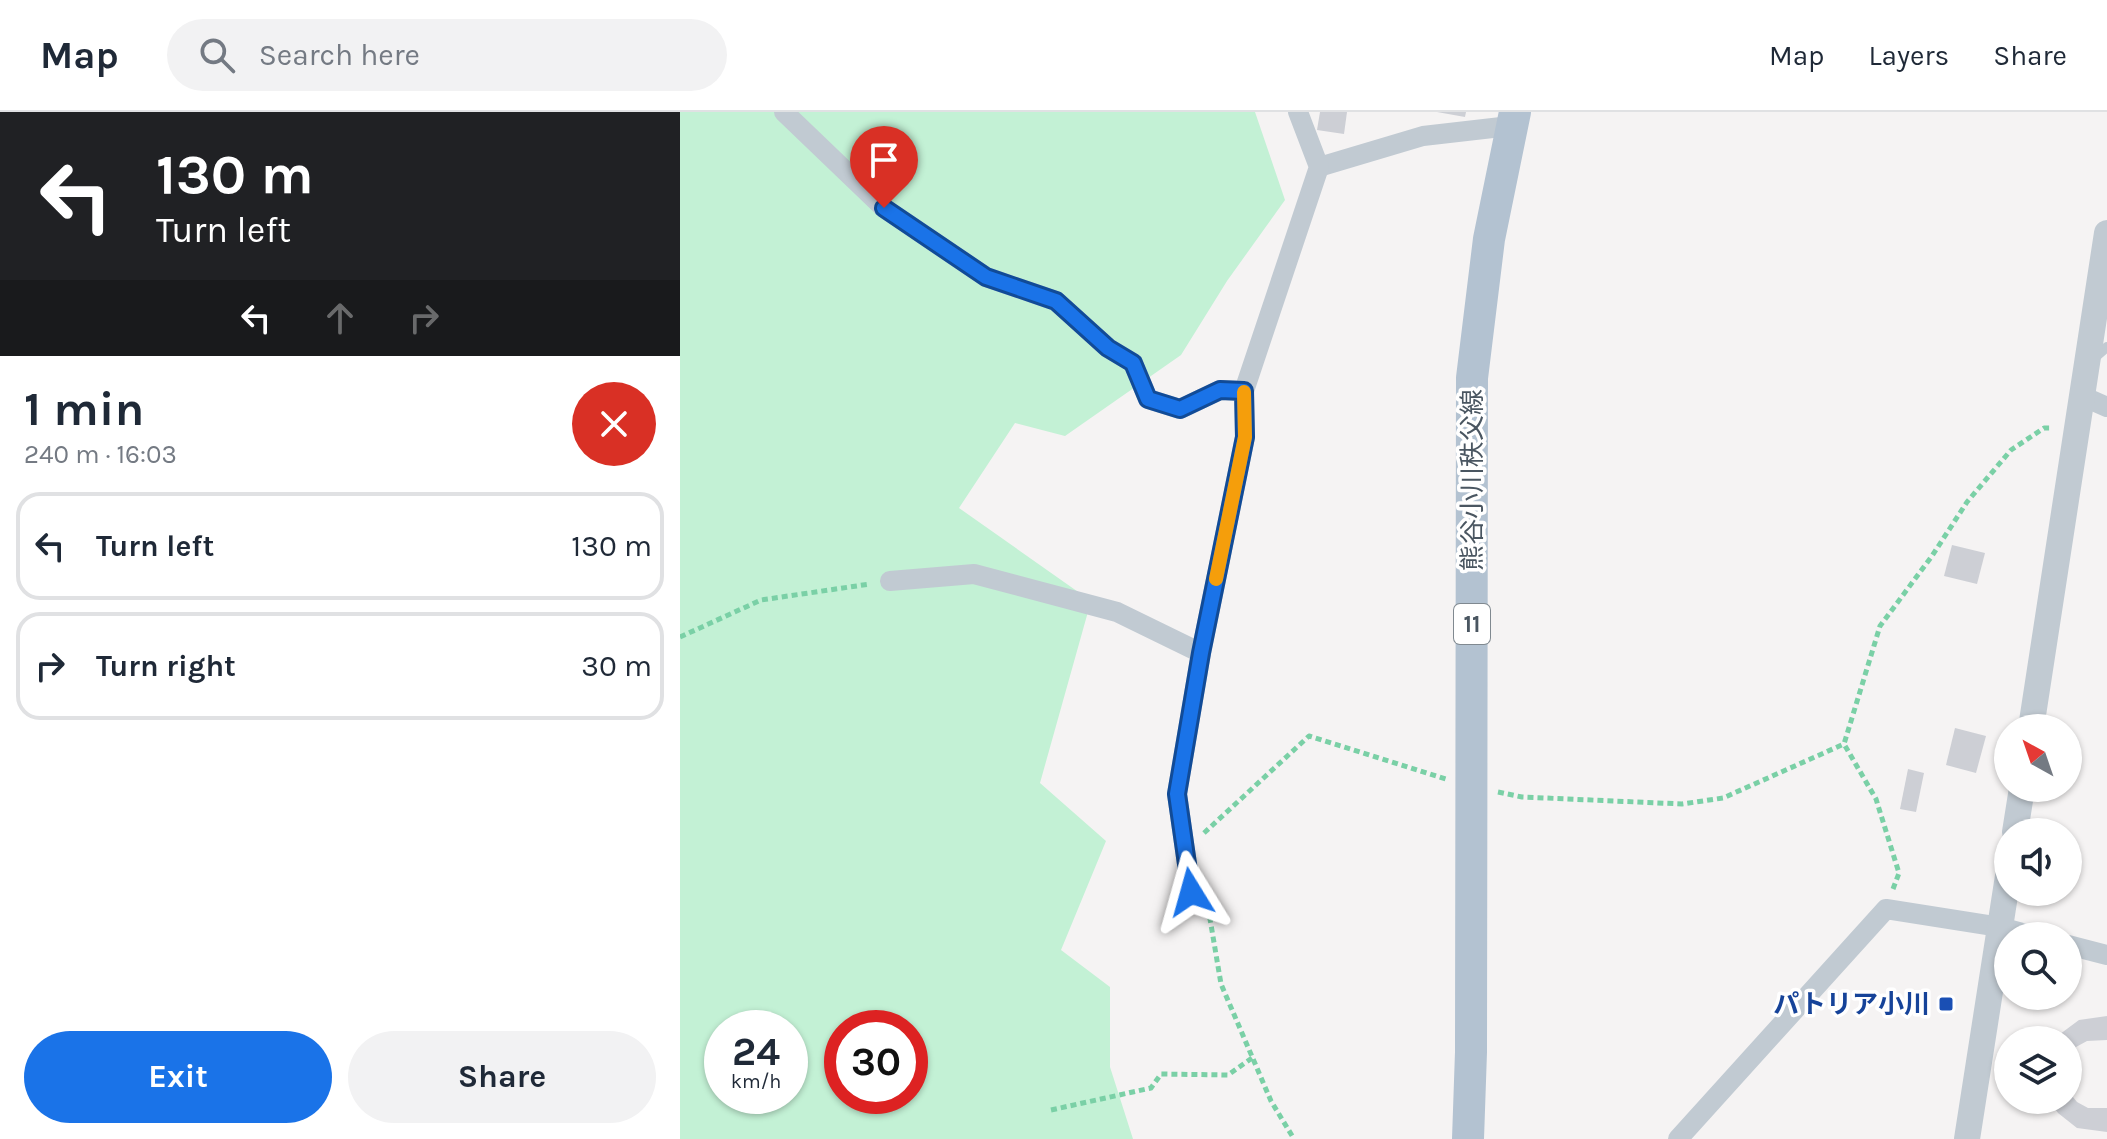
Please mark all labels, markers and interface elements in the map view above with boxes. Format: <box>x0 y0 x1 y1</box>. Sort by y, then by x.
search box <box>167 19 727 91</box>
text: Map <box>40 33 119 78</box>
icon: search <box>195 33 239 77</box>
text: Search here <box>259 37 420 73</box>
text: Map <box>1769 39 1824 72</box>
text: Layers <box>1868 39 1949 72</box>
text: Share <box>1993 39 2067 72</box>
pin <box>850 126 918 208</box>
icon: arrive <box>862 138 906 182</box>
text: 130 m <box>156 142 314 207</box>
icon: left <box>24 144 128 248</box>
text: Turn left <box>156 209 291 251</box>
icon: left <box>234 296 278 340</box>
icon: ahead <box>318 296 362 340</box>
icon: right <box>402 296 446 340</box>
text: 1 min <box>24 381 144 437</box>
button: close <box>572 382 656 466</box>
street label: 熊谷小川秩父線 <box>1457 389 1488 571</box>
text: 240 m · 16:03 <box>24 439 177 470</box>
icon: left <box>28 524 72 568</box>
text: Turn left <box>96 528 214 564</box>
text: 130 m <box>571 528 652 564</box>
road number: 11 <box>1454 604 1490 644</box>
icon: right <box>28 644 72 688</box>
text: Turn right <box>96 648 236 684</box>
text: 30 m <box>581 648 652 684</box>
north arrow <box>1994 714 2082 802</box>
map controls <box>1994 714 2082 1114</box>
button: sound <box>1994 818 2082 906</box>
position arrow <box>1149 850 1233 934</box>
button: search <box>1994 922 2082 1010</box>
place label: パトリア小川 <box>1773 989 1930 1020</box>
marker: パトリア小川 <box>1937 995 1955 1013</box>
speed limit sign: 30 <box>824 1010 928 1114</box>
button: layers <box>1994 1026 2082 1114</box>
text: 24 <box>732 1028 780 1075</box>
button: Exit <box>24 1031 332 1123</box>
button: Share <box>348 1031 656 1123</box>
text: km/h <box>731 1070 781 1093</box>

